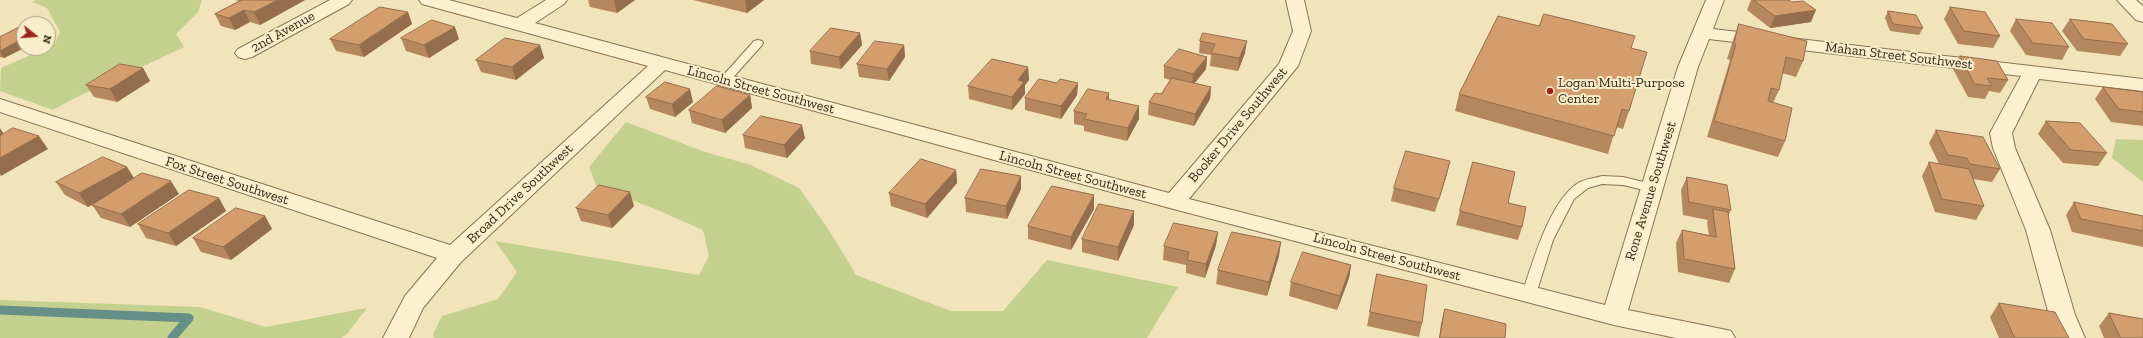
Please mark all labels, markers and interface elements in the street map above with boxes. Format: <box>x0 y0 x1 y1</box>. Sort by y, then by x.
street label: 2nd Avenue <box>248 8 318 56</box>
north arrow <box>16 16 56 56</box>
text: N <box>40 33 54 45</box>
street label: Mahan Street Southwest <box>1824 39 1974 73</box>
street label: Lincoln Street Southwest <box>685 62 837 118</box>
street label: Booker Drive Southwest <box>1185 64 1291 186</box>
place label: Logan Multi-Purpose Center <box>1558 75 1685 108</box>
marker: Logan Multi-Purpose Center <box>1545 86 1555 96</box>
street label: Rone Avenue Southwest <box>1622 119 1680 263</box>
street label: Broad Drive Southwest <box>463 140 577 248</box>
street label: Lincoln Street Southwest <box>997 147 1149 203</box>
street label: Fox Street Southwest <box>163 153 291 209</box>
street label: Lincoln Street Southwest <box>1311 229 1463 285</box>

